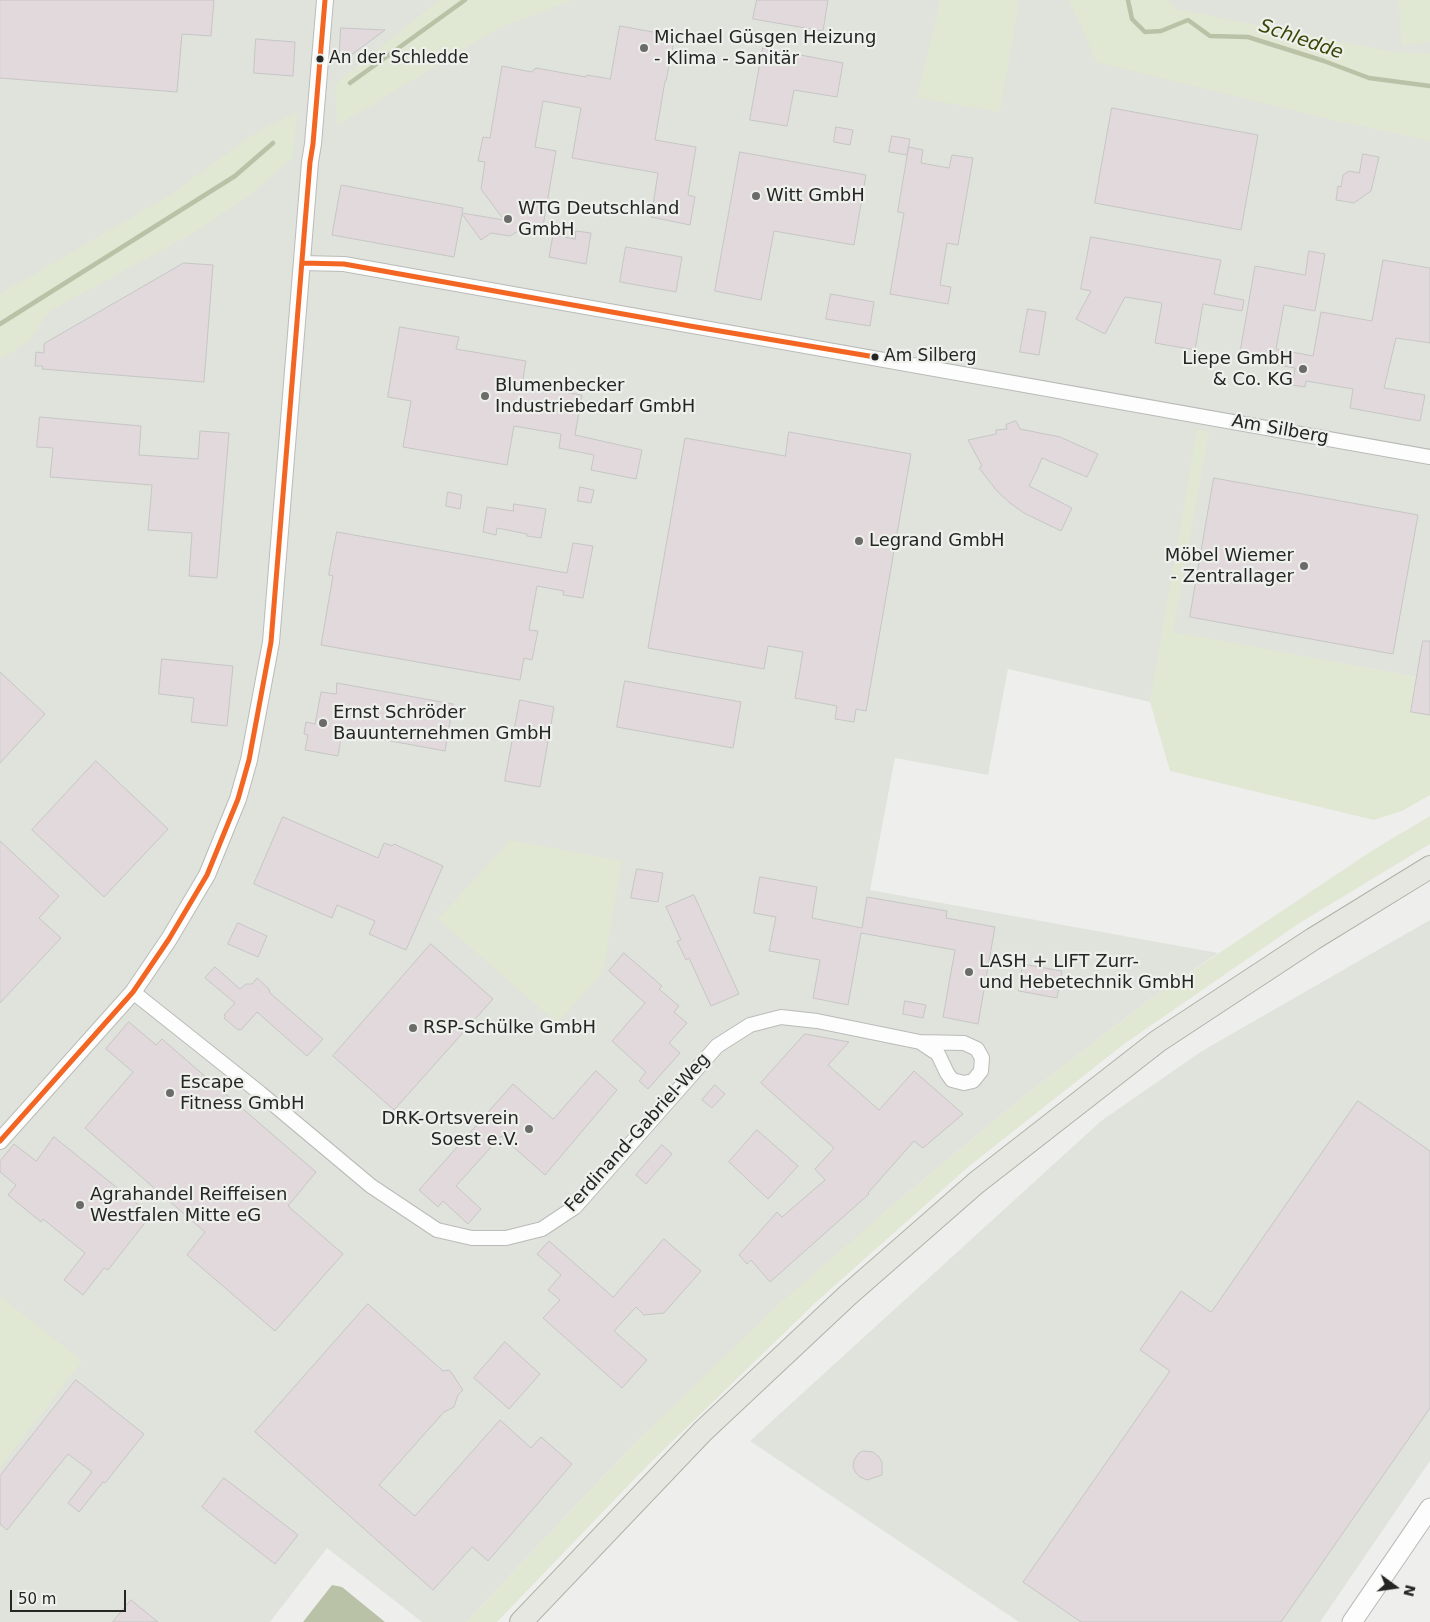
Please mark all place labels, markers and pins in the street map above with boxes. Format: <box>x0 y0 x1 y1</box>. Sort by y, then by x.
place label: Michael Güsgen Heizung - Klima - Sanitär <box>654 27 876 70</box>
marker: Michael Güsgen Heizung - Klima - Sanitär <box>638 42 650 54</box>
place label: An der Schledde <box>329 49 469 69</box>
marker: An der Schledde <box>315 54 325 64</box>
place label: Witt GmbH <box>766 185 865 207</box>
marker: Witt GmbH <box>750 190 762 202</box>
place label: WTG Deutschland GmbH <box>518 198 679 240</box>
marker: WTG Deutschland GmbH <box>502 213 514 225</box>
place label: Am Silberg <box>884 347 977 367</box>
place label: Liepe GmbH & Co. KG <box>1182 348 1293 390</box>
marker: Am Silberg <box>870 352 880 362</box>
marker: Liepe GmbH & Co. KG <box>1297 363 1309 375</box>
place label: Blumenbecker Industriebedarf GmbH <box>495 375 695 418</box>
marker: Blumenbecker Industriebedarf GmbH <box>479 390 491 402</box>
place label: Legrand GmbH <box>869 530 1005 552</box>
marker: Legrand GmbH <box>853 535 865 547</box>
place label: Möbel Wiemer - Zentrallager <box>1165 545 1294 588</box>
marker: Möbel Wiemer - Zentrallager <box>1298 560 1310 572</box>
place label: Ernst Schröder Bauunternehmen GmbH <box>333 702 552 744</box>
marker: Ernst Schröder Bauunternehmen GmbH <box>317 717 329 729</box>
place label: LASH + LIFT Zurr- und Hebetechnik GmbH <box>979 951 1195 994</box>
marker: LASH + LIFT Zurr- und Hebetechnik GmbH <box>963 966 975 978</box>
place label: RSP-Schülke GmbH <box>423 1017 596 1039</box>
marker: RSP-Schülke GmbH <box>407 1022 419 1034</box>
place label: Escape Fitness GmbH <box>180 1072 305 1114</box>
marker: Escape Fitness GmbH <box>164 1087 176 1099</box>
place label: DRK-Ortsverein Soest e.V. <box>382 1108 519 1150</box>
marker: DRK-Ortsverein Soest e.V. <box>523 1123 535 1135</box>
place label: Agrahandel Reiffeisen Westfalen Mitte eG <box>90 1184 287 1226</box>
marker: Agrahandel Reiffeisen Westfalen Mitte eG <box>74 1199 86 1211</box>

